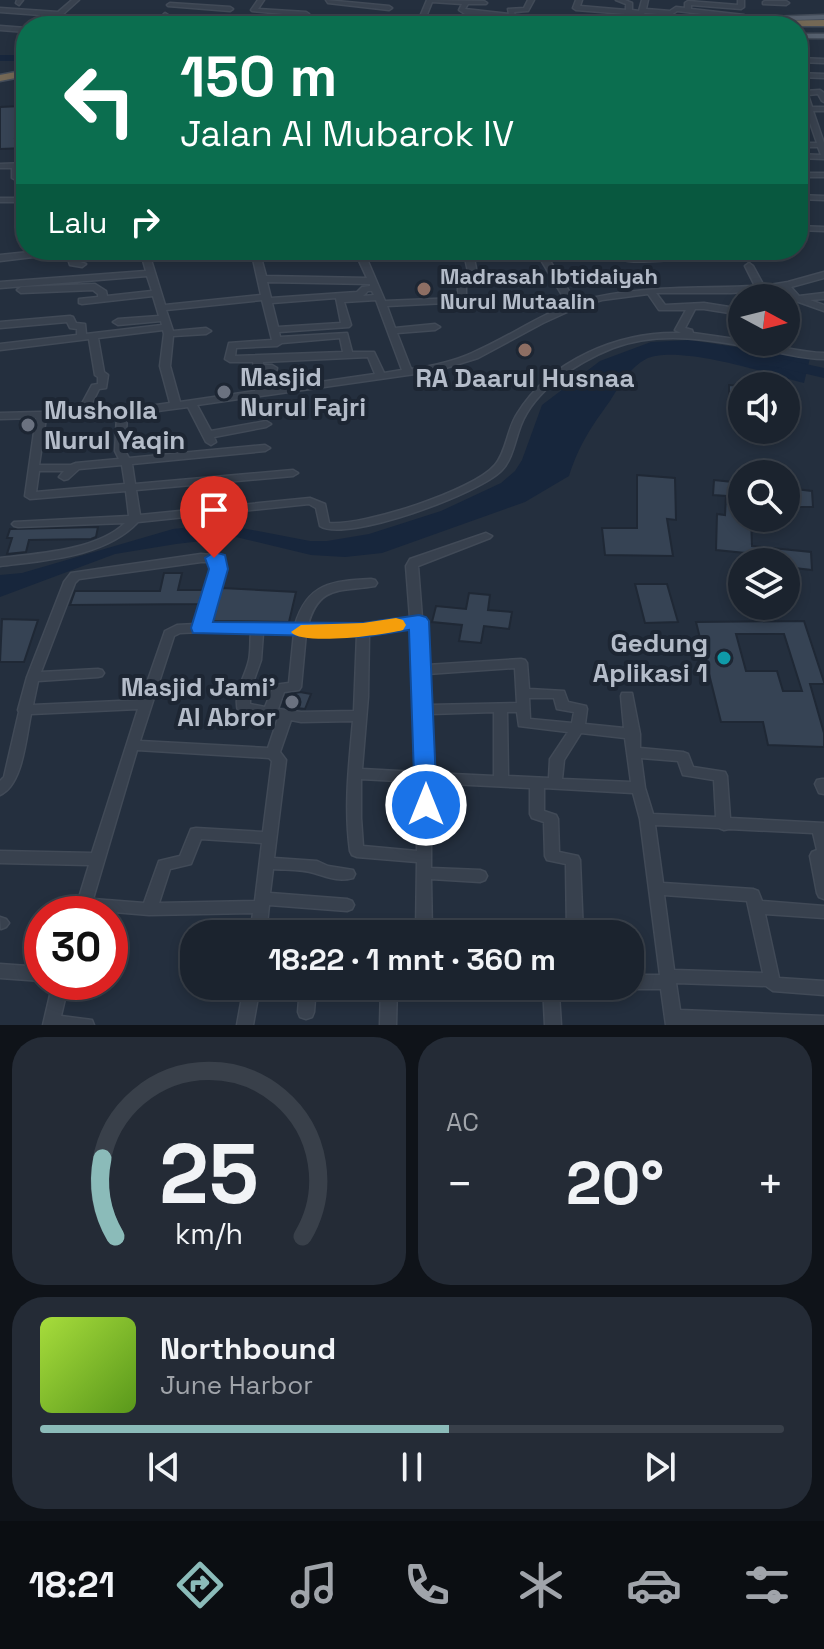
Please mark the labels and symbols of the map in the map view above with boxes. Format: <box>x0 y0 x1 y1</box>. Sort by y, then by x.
place label: Madrasah Ibtidaiyah Nurul Mutaalin <box>440 262 658 315</box>
marker: Madrasah Ibtidaiyah Nurul Mutaalin <box>415 280 433 298</box>
north arrow <box>728 284 800 356</box>
marker: RA Daarul Husnaa <box>516 341 534 359</box>
place label: Masjid Nurul Fajri <box>240 360 366 424</box>
place label: RA Daarul Husnaa <box>415 361 635 395</box>
marker: Masjid Nurul Fajri <box>215 383 233 401</box>
place label: Musholla Nurul Yaqin <box>44 393 185 457</box>
marker: Musholla Nurul Yaqin <box>19 416 37 434</box>
pin <box>180 476 248 558</box>
place label: Gedung Aplikasi 1 <box>593 626 708 690</box>
marker: Gedung Aplikasi 1 <box>715 649 733 667</box>
place label: Masjid Jami' Al Abror <box>121 670 276 734</box>
marker: Masjid Jami' Al Abror <box>283 693 301 711</box>
position arrow <box>384 763 468 847</box>
speed limit sign: 30 <box>24 896 128 1000</box>

